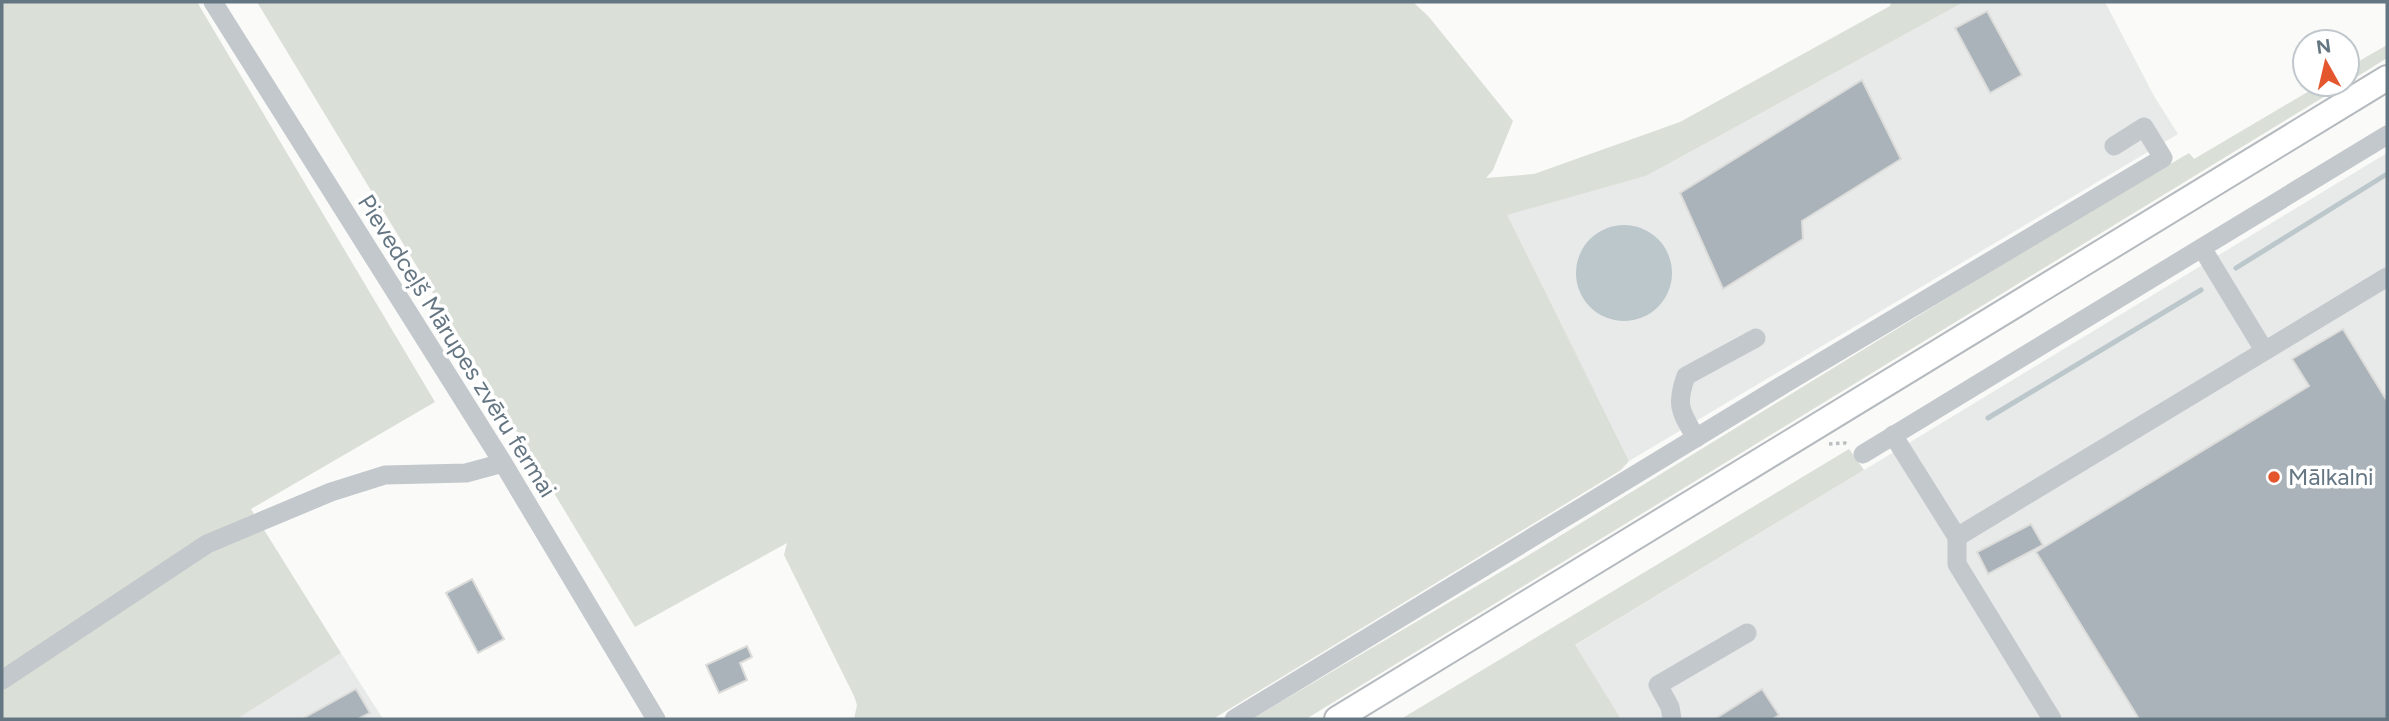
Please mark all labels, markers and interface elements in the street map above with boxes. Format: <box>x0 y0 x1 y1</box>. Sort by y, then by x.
north arrow <box>2291 28 2361 98</box>
text: N <box>2315 34 2333 59</box>
street label: Pievedceļš Mārupes zvēru fermai <box>352 189 563 502</box>
place label: Mālkalni <box>2288 462 2374 491</box>
marker: Mālkalni <box>2266 469 2282 485</box>

